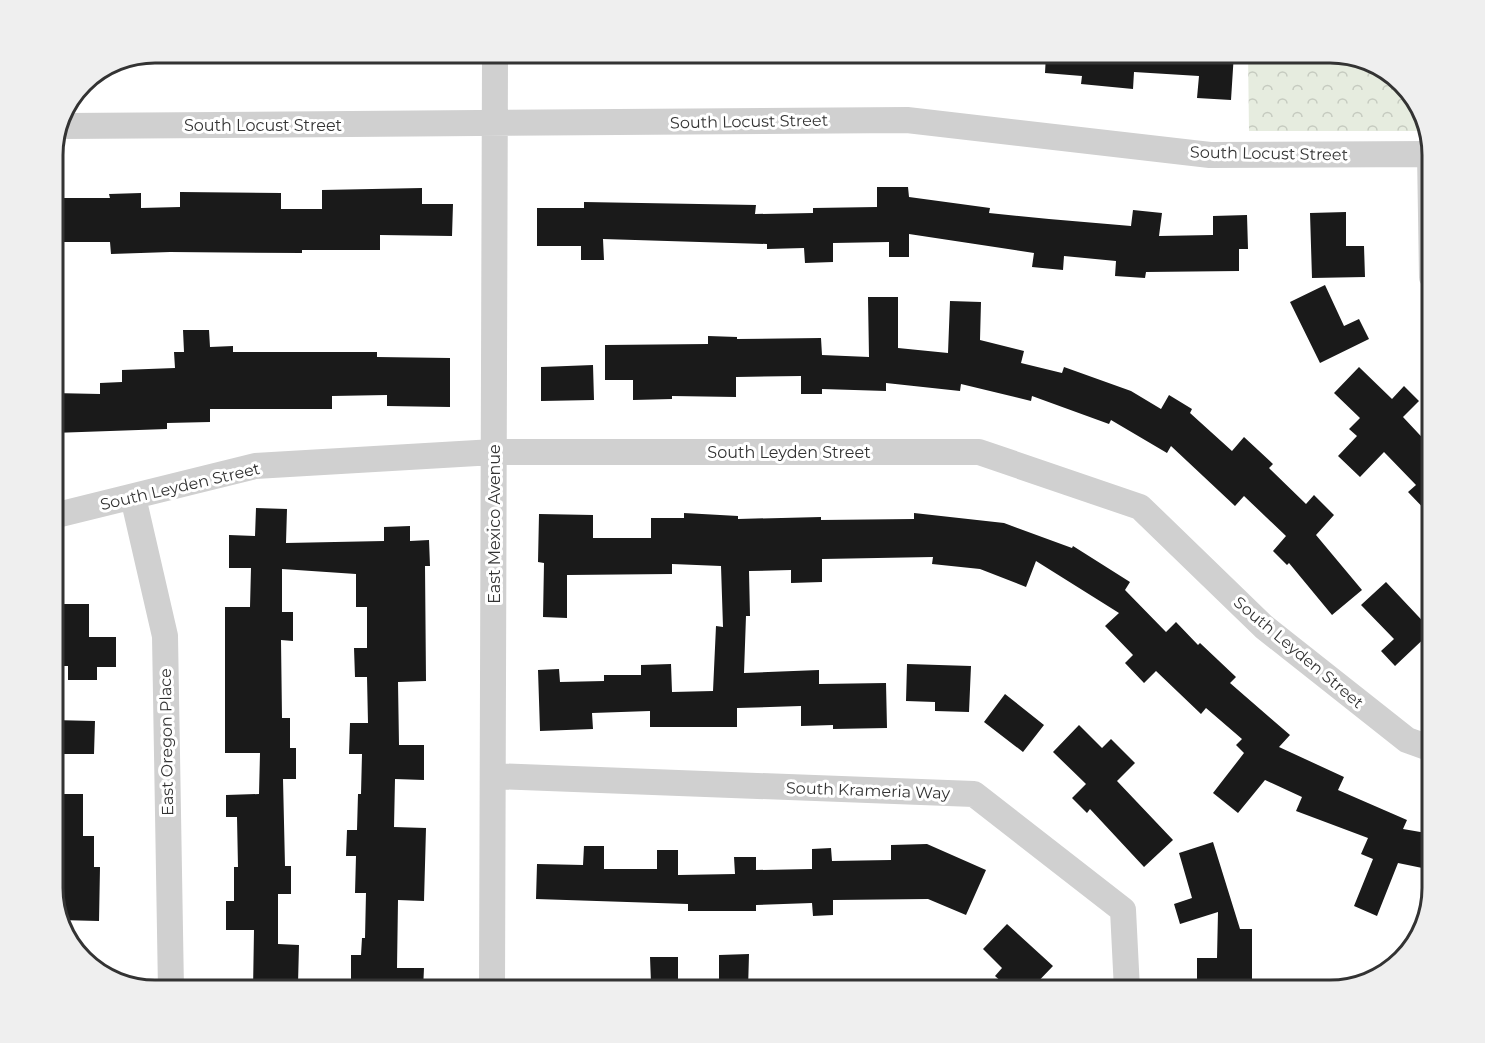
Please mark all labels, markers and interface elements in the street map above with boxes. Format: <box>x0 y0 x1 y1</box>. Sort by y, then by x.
street label: South Locust Street <box>670 111 829 132</box>
street label: South Locust Street <box>184 116 343 135</box>
street label: South Locust Street <box>1190 143 1349 164</box>
street label: South Leyden Street <box>707 443 871 462</box>
street label: East Mexico Avenue <box>485 444 504 604</box>
street label: South Leyden Street <box>98 459 262 514</box>
street label: South Leyden Street <box>1230 593 1368 712</box>
street label: East Oregon Place <box>156 668 177 816</box>
street label: South Krameria Way <box>786 778 951 803</box>

